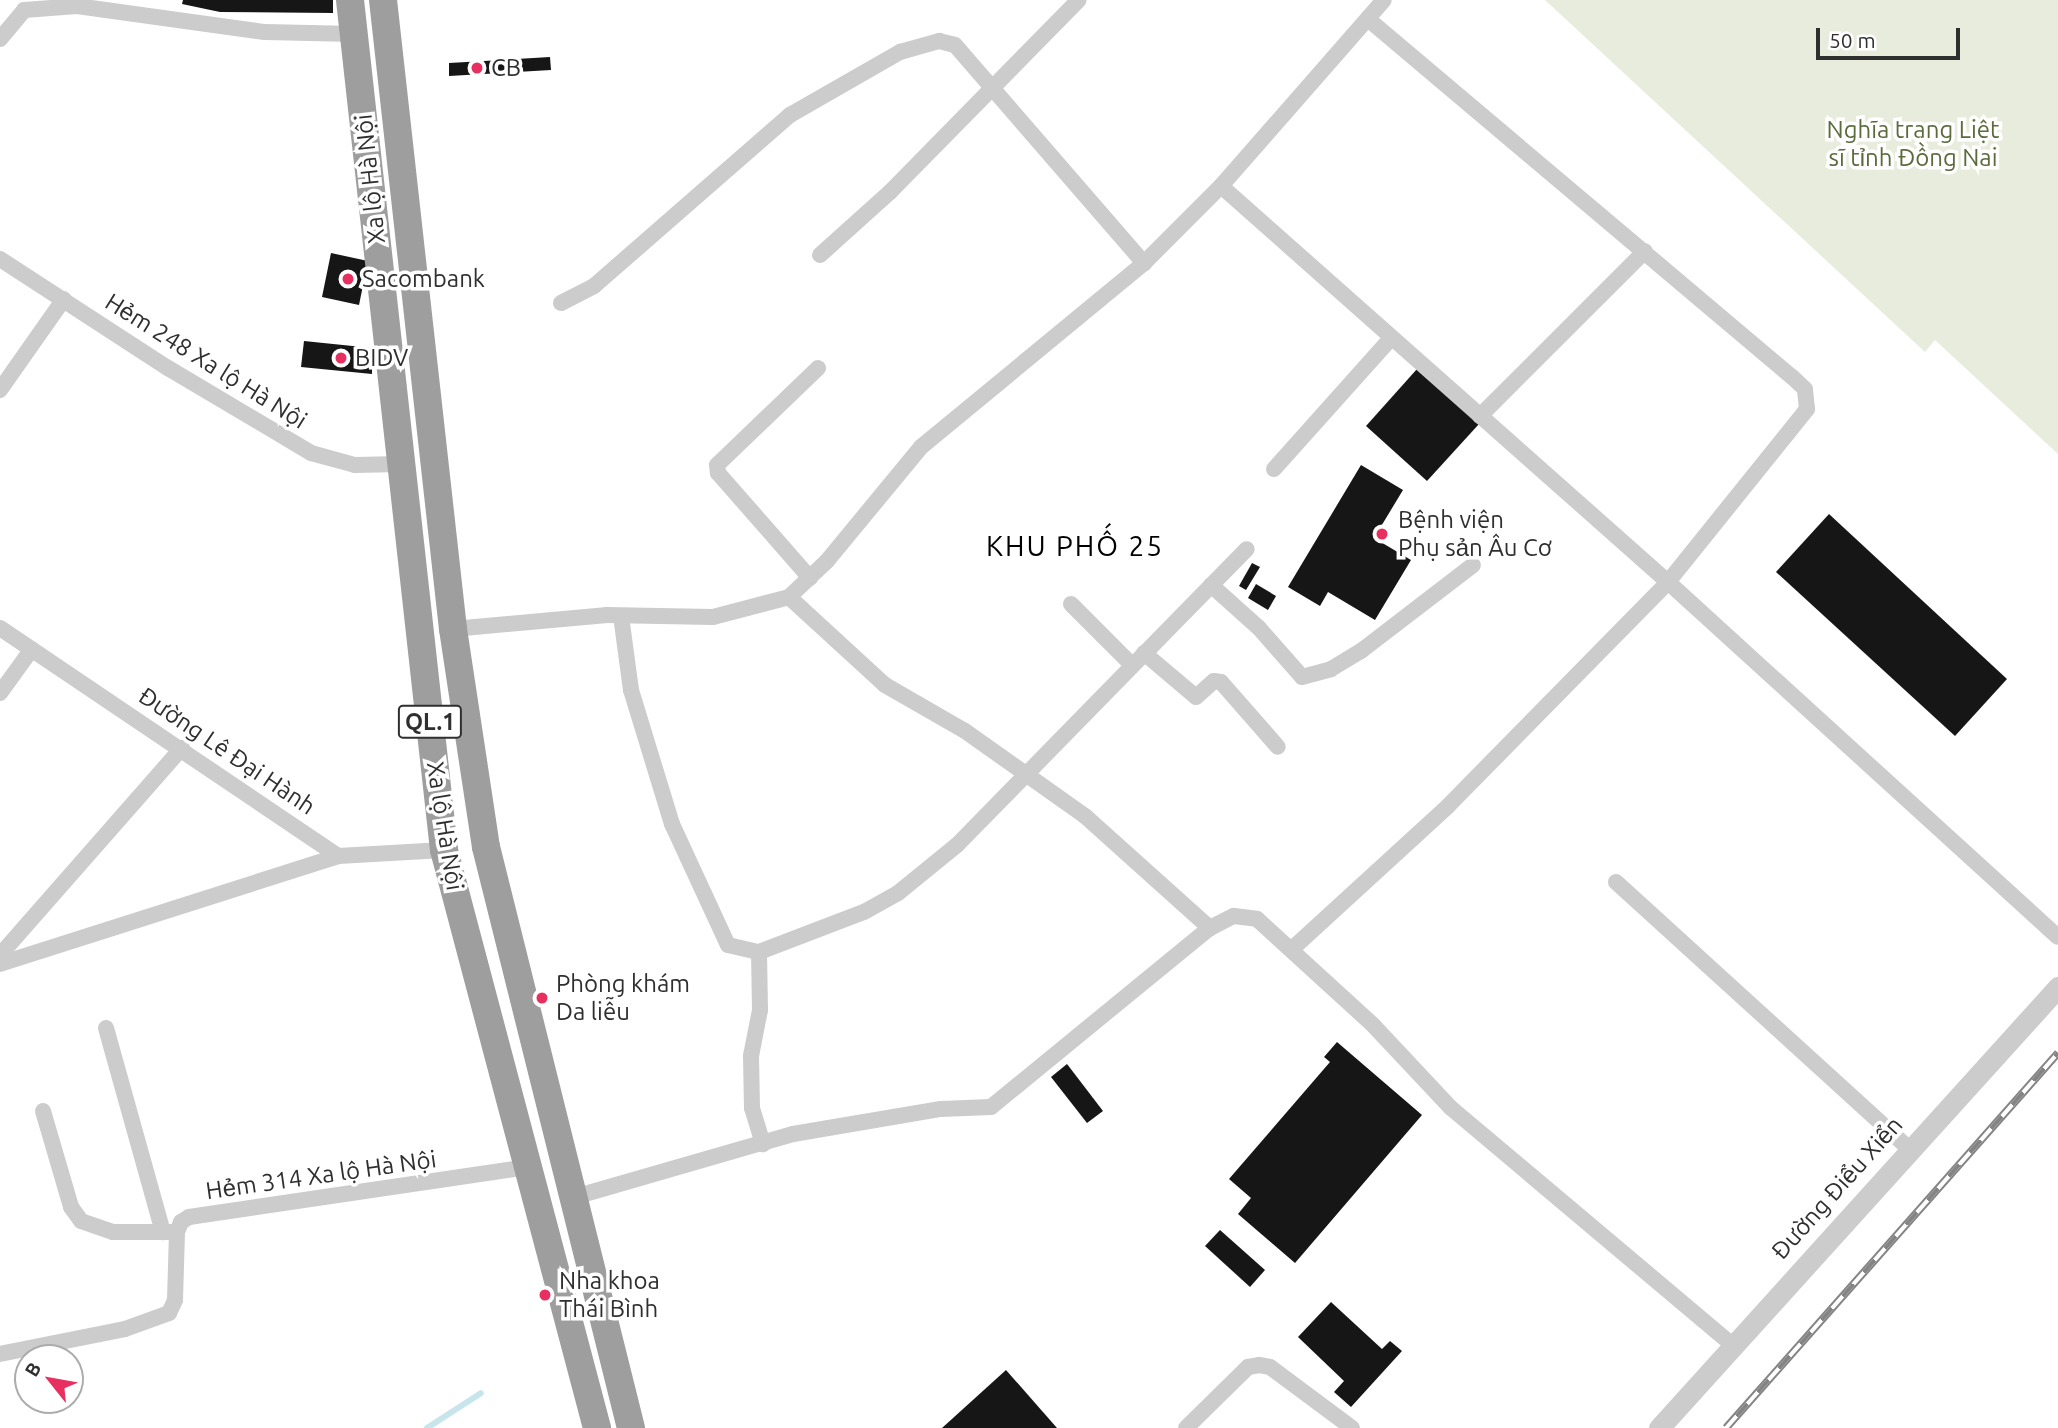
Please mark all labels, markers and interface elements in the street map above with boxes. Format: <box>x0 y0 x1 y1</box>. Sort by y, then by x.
scale bar <box>1820 14 1964 58</box>
text: 50 m <box>1829 28 1876 52</box>
place label: CB <box>491 54 521 82</box>
marker: CB <box>469 60 485 76</box>
street label: Xa lộ Hà Nội <box>349 113 391 245</box>
park label: Nghĩa trang Liệt sĩ tỉnh Đồng Nai <box>1827 116 1999 172</box>
place label: Sacombank <box>362 265 485 293</box>
marker: Sacombank <box>340 271 356 287</box>
street label: Hẻm 248 Xa lộ Hà Nội <box>100 287 312 435</box>
place label: BIDV <box>355 344 408 372</box>
marker: BIDV <box>333 350 349 366</box>
place label: Bệnh viện Phụ sản Âu Cơ <box>1398 506 1552 562</box>
marker: Bệnh viện Phụ sản Âu Cơ <box>1372 524 1392 544</box>
district label: KHU PHỐ 25 <box>987 529 1163 563</box>
street label: Đường Lê Đại Hành <box>133 681 321 821</box>
road number: QL.1 <box>397 702 463 742</box>
street label: Xa lộ Hà Nội <box>421 760 469 892</box>
place label: Phòng khám Da liễu <box>556 970 690 1026</box>
marker: Phòng khám Da liễu <box>534 990 550 1006</box>
street label: Đường Điểu Xiển <box>1765 1111 1909 1265</box>
street label: Hẻm 314 Xa lộ Hà Nội <box>204 1145 438 1205</box>
place label: Nha khoa Thái Bình <box>559 1267 660 1323</box>
marker: Nha khoa Thái Bình <box>537 1287 553 1303</box>
north arrow <box>14 1344 84 1414</box>
text: B <box>20 1358 45 1380</box>

